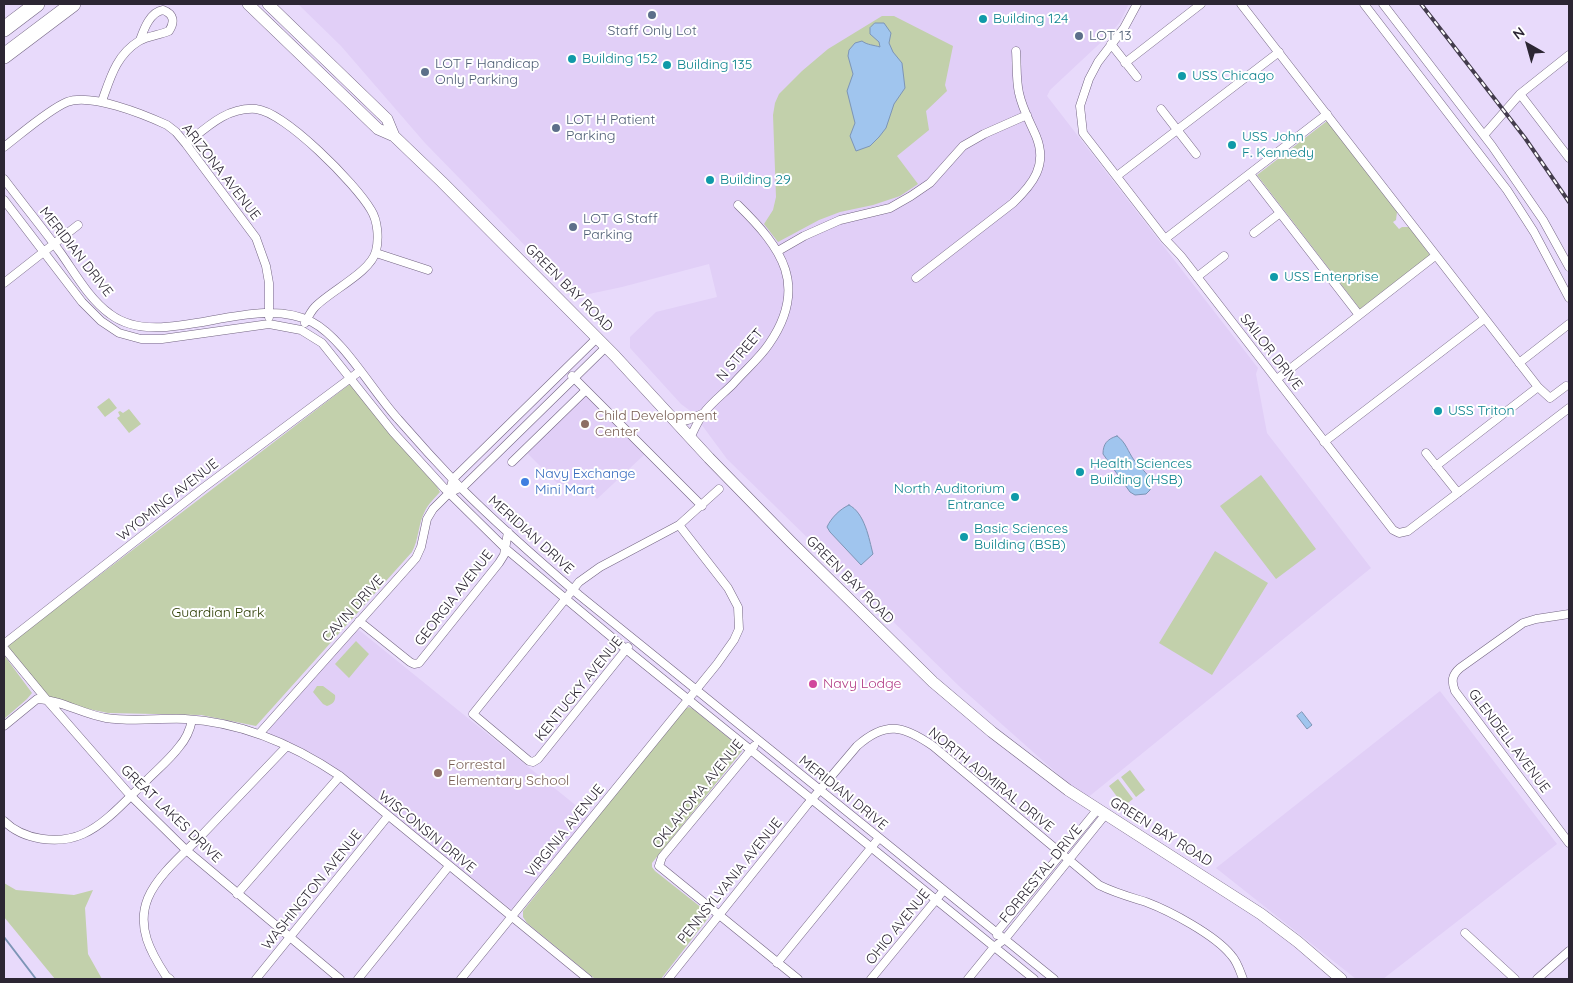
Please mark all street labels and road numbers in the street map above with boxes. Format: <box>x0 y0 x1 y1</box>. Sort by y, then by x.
street label: ARIZONA AVENUE <box>178 120 264 224</box>
street label: MERIDIAN DRIVE <box>36 204 116 300</box>
street label: GREEN BAY ROAD <box>522 241 616 335</box>
street label: SAILOR DRIVE <box>1236 311 1306 393</box>
street label: N STREET <box>713 325 767 385</box>
street label: WYOMING AVENUE <box>114 455 222 545</box>
street label: MERIDIAN DRIVE <box>485 492 577 578</box>
street label: GREEN BAY ROAD <box>803 533 897 627</box>
street label: GEORGIA AVENUE <box>411 547 497 649</box>
street label: CAVIN DRIVE <box>319 572 387 646</box>
street label: KENTUCKY AVENUE <box>532 633 626 745</box>
street label: GLENDELL AVENUE <box>1465 686 1553 796</box>
street label: NORTH ADMIRAL DRIVE <box>925 724 1057 836</box>
street label: OKLAHOMA AVENUE <box>649 736 747 852</box>
street label: MERIDIAN DRIVE <box>795 752 891 834</box>
street label: GREAT LAKES DRIVE <box>117 762 225 866</box>
street label: VIRGINIA AVENUE <box>522 781 608 881</box>
street label: WISCONSIN DRIVE <box>375 788 479 876</box>
street label: GREEN BAY ROAD <box>1107 794 1215 870</box>
street label: PENNSYLVANIA AVENUE <box>674 815 786 947</box>
street label: FORRESTAL DRIVE <box>996 822 1086 926</box>
street label: WASHINGTON AVENUE <box>258 827 366 953</box>
street label: OHIO AVENUE <box>863 886 933 968</box>

